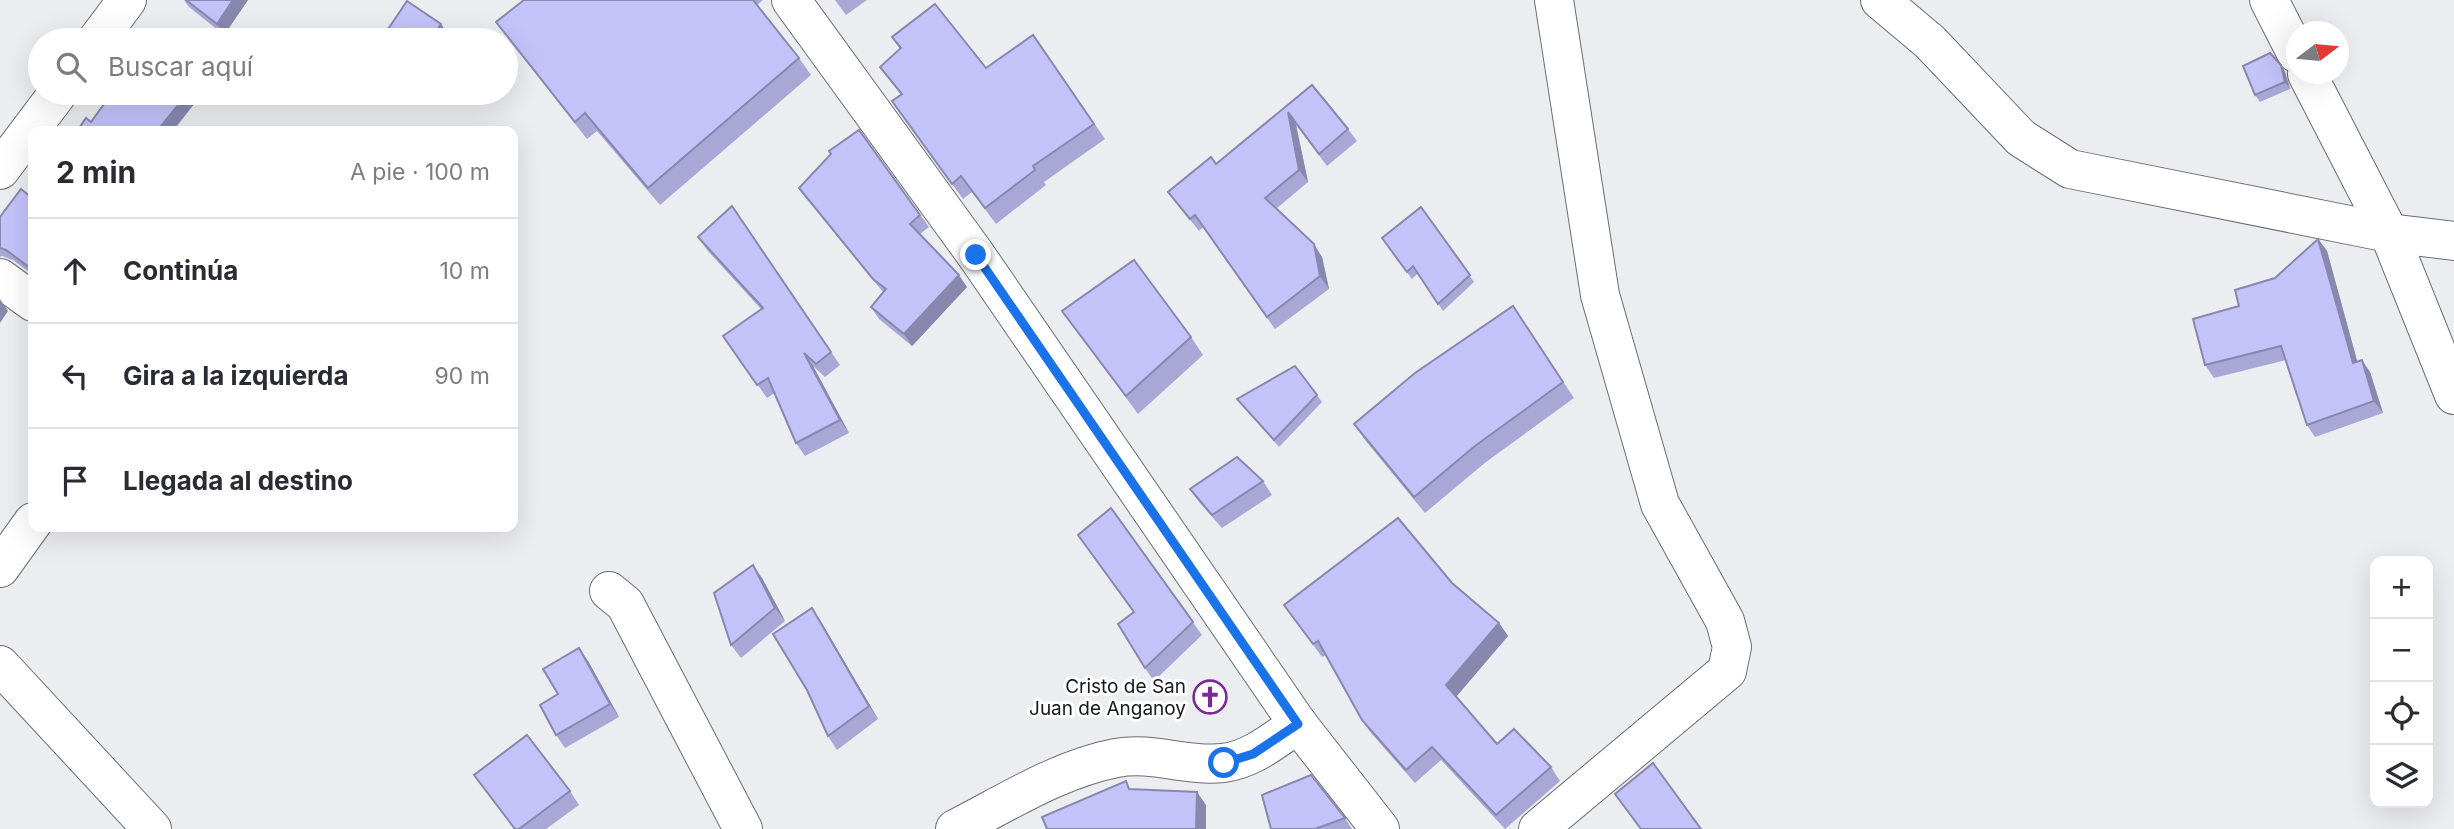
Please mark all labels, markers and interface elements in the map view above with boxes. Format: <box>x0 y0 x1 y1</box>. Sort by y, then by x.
north arrow <box>2286 21 2349 84</box>
search box <box>28 28 518 105</box>
icon: search <box>52 48 90 86</box>
text: Buscar aquí <box>108 51 253 82</box>
text: 2 min <box>56 154 136 190</box>
text: A pie · 100 m <box>350 158 490 186</box>
route end <box>960 239 991 270</box>
icon: ahead <box>56 252 94 290</box>
text: Continúa <box>123 255 238 286</box>
text: 10 m <box>440 257 490 285</box>
icon: left <box>56 357 94 395</box>
text: Gira a la izquierda <box>123 360 349 391</box>
text: 90 m <box>435 362 490 390</box>
icon: arrive <box>56 462 94 500</box>
text: Llegada al destino <box>123 465 353 496</box>
map controls <box>2370 556 2433 808</box>
button: + <box>2370 556 2433 619</box>
button: − <box>2370 619 2433 682</box>
place label: Cristo de San Juan de Anganoy <box>1029 675 1186 720</box>
church icon: Cristo de San Juan de Anganoy <box>1191 678 1229 716</box>
button: locate <box>2370 682 2433 745</box>
button: layers <box>2370 745 2433 808</box>
route start <box>1208 747 1239 778</box>

